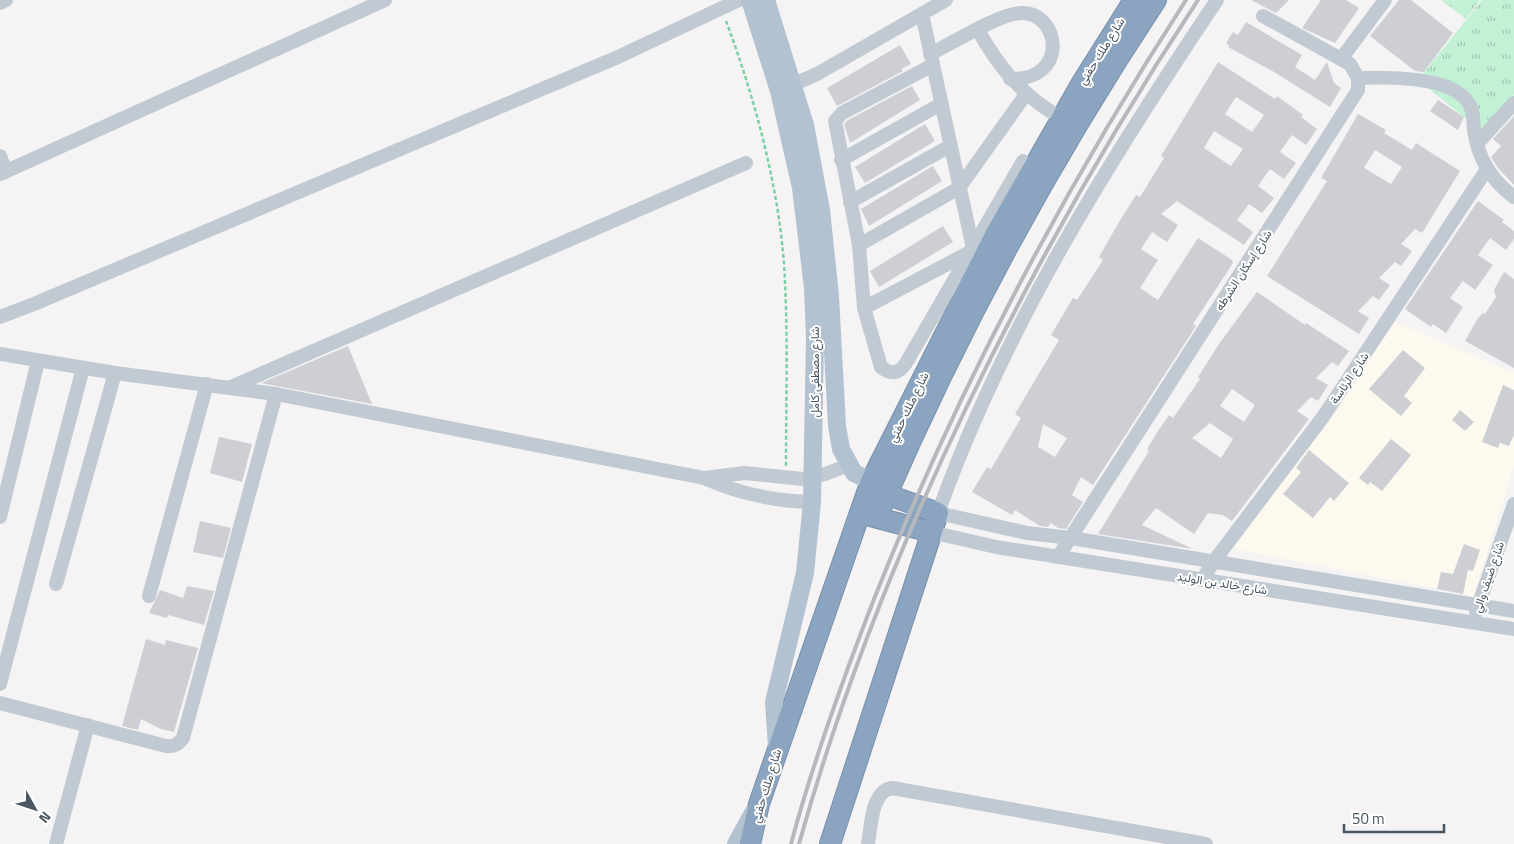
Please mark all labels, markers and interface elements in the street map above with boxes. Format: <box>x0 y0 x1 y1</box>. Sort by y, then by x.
street label: شارع ملك حفني <box>1073 14 1130 89</box>
street label: شارع إسكان الشرطه <box>1210 226 1276 314</box>
street label: شارع مصطفى كامل <box>805 327 824 417</box>
street label: شارع الرئاسة <box>1325 348 1373 408</box>
street label: شارع ملك حفني <box>883 369 934 446</box>
street label: شارع ضيف والي <box>1467 539 1510 616</box>
street label: شارع خالد بن الوليد <box>1176 566 1268 600</box>
street label: شارع ملك حفني <box>746 747 787 826</box>
north arrow <box>10 784 60 834</box>
scale bar <box>1344 802 1444 834</box>
text: N <box>34 807 57 828</box>
text: 50 m <box>1352 807 1385 830</box>

